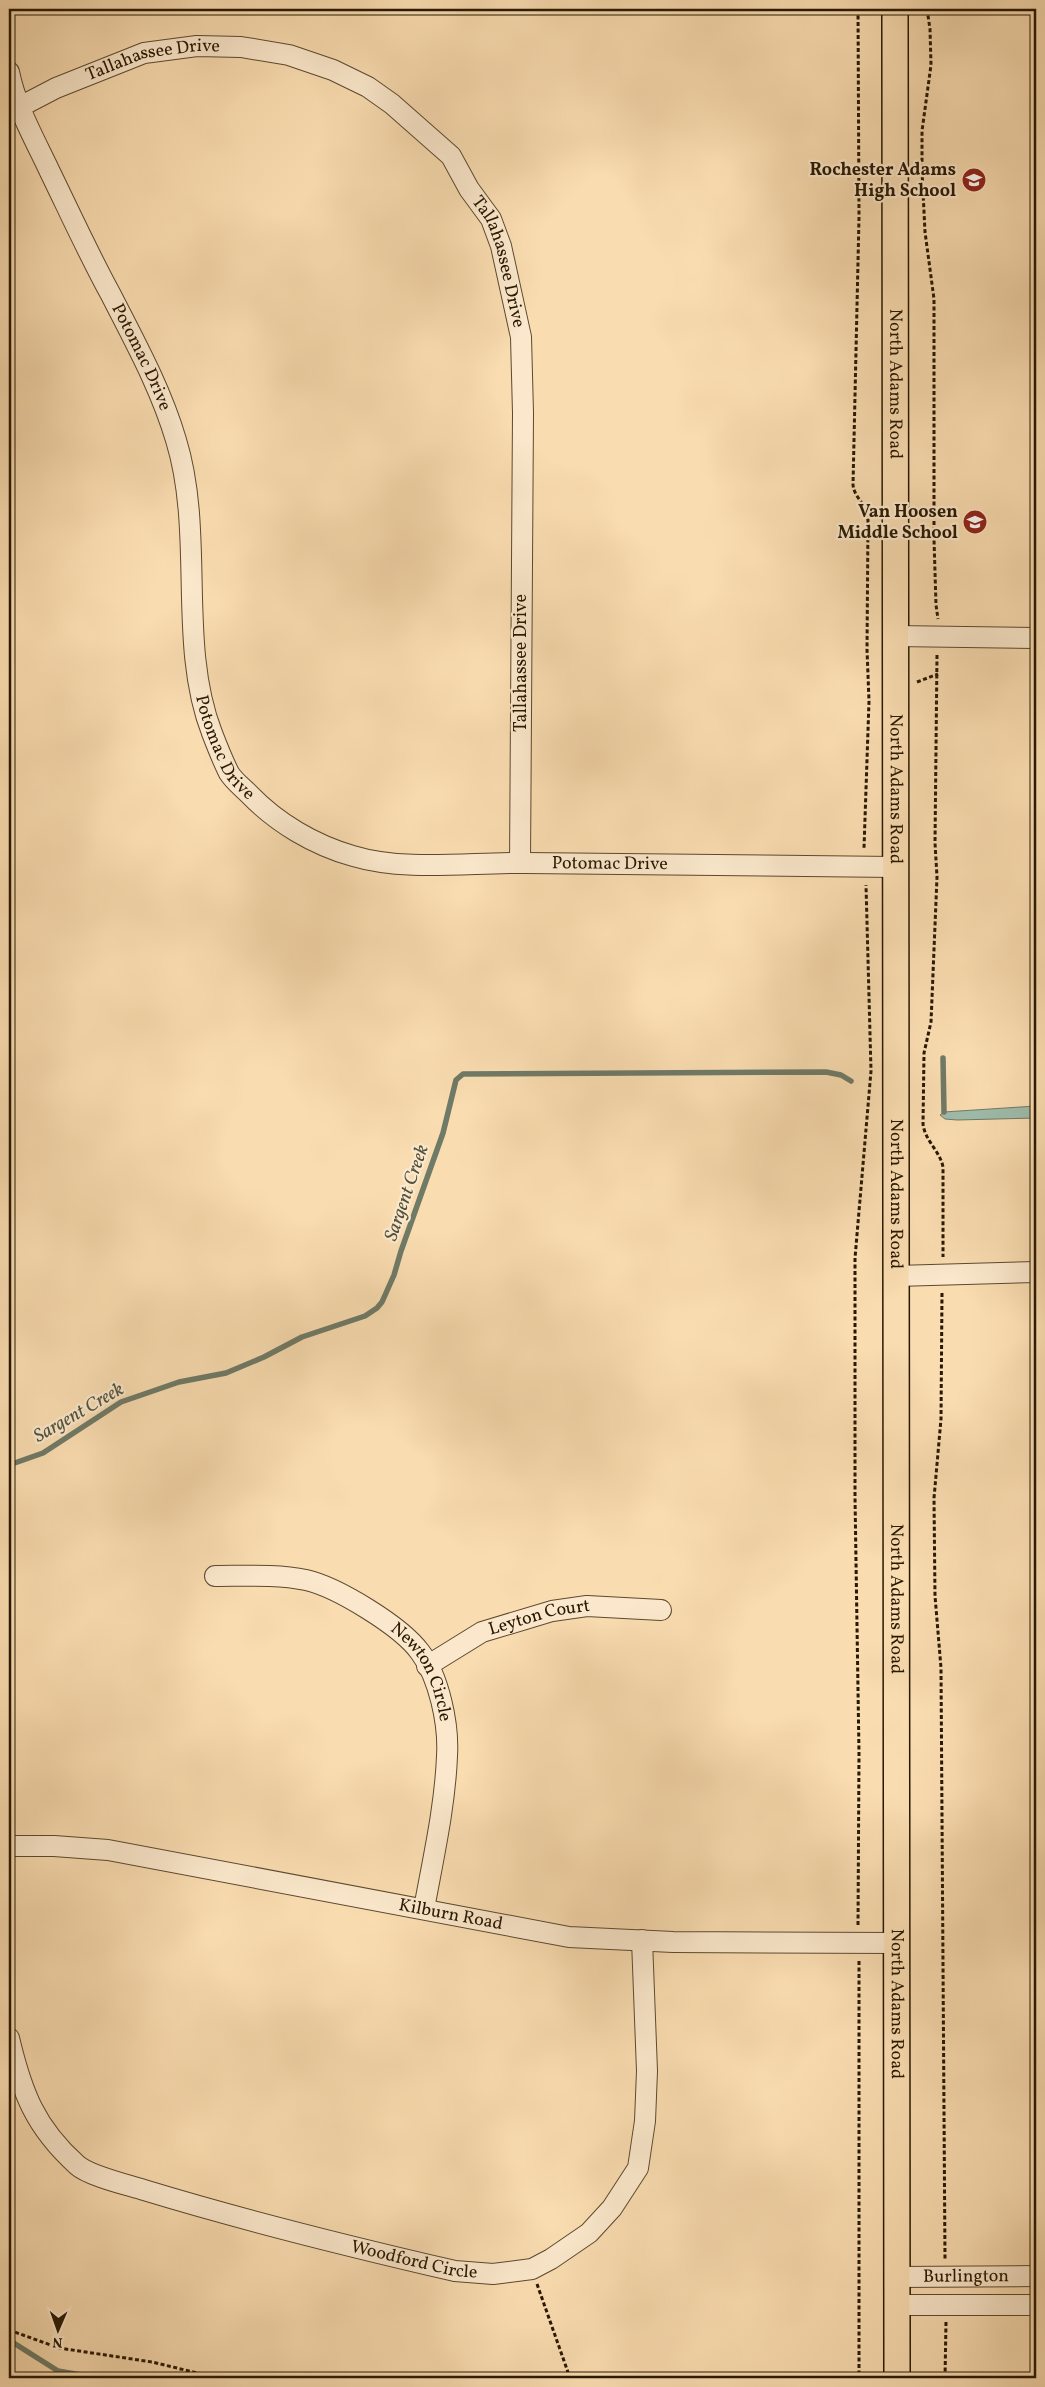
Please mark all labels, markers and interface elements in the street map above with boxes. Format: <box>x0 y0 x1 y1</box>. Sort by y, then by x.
street label: Tallahassee Drive <box>82 33 220 87</box>
place label: Rochester Adams High School <box>810 158 956 204</box>
school or university icon: Rochester Adams High School <box>961 167 987 193</box>
street label: Tallahassee Drive <box>466 191 531 330</box>
street label: Potomac Drive <box>105 299 177 414</box>
street label: North Adams Road <box>883 309 908 459</box>
place label: Van Hoosen Middle School <box>837 500 958 546</box>
school or university icon: Van Hoosen Middle School <box>962 509 988 535</box>
street label: Tallahassee Drive <box>509 594 534 732</box>
street label: Potomac Drive <box>189 693 261 806</box>
street label: North Adams Road <box>883 714 908 864</box>
street label: Potomac Drive <box>552 851 668 877</box>
street label: North Adams Road <box>883 1119 909 1269</box>
water label: Sargent Creek <box>378 1141 436 1245</box>
water label: Sargent Creek <box>29 1377 129 1449</box>
street label: North Adams Road <box>884 1524 909 1674</box>
street label: Leyton Court <box>486 1593 591 1642</box>
street label: Newton Circle <box>385 1616 458 1723</box>
street label: Kilburn Road <box>397 1893 505 1937</box>
street label: North Adams Road <box>884 1929 909 2079</box>
street label: Woodford Circle <box>348 2234 478 2285</box>
street label: Burlington <box>923 2264 1009 2289</box>
north arrow <box>32 2304 82 2354</box>
text: N <box>52 2332 63 2351</box>

